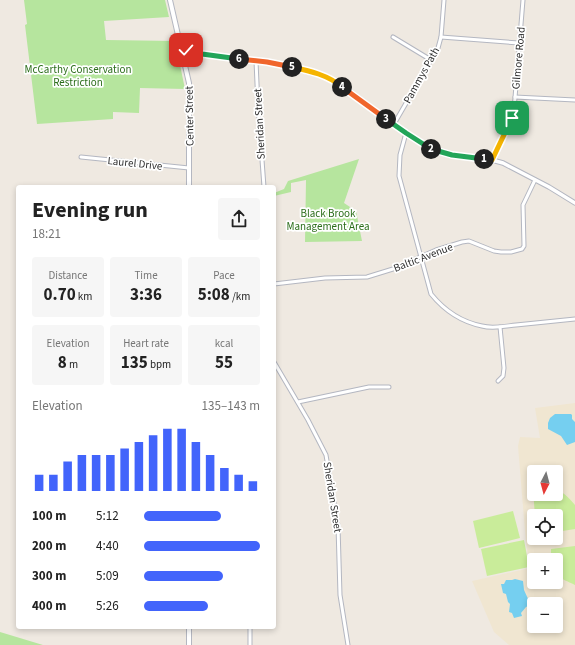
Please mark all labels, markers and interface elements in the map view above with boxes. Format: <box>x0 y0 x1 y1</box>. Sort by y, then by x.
street label: Gilmore Road <box>508 26 529 90</box>
pin <box>169 33 203 67</box>
icon: check <box>175 39 197 61</box>
street label: Pammys Path <box>400 44 443 106</box>
pin: 6 <box>229 49 249 69</box>
text: 6 <box>236 51 242 66</box>
pin: 5 <box>282 57 302 77</box>
text: 5 <box>289 59 295 74</box>
park label: McCarthy Conservation Restriction <box>25 62 131 90</box>
pin: 4 <box>332 77 352 97</box>
text: 4 <box>339 79 345 94</box>
street label: Center Street <box>181 85 198 146</box>
street label: Sheridan Street <box>250 88 269 160</box>
pin <box>495 101 529 135</box>
icon: arrive <box>501 107 523 129</box>
pin: 3 <box>376 109 396 129</box>
text: 3 <box>383 111 389 126</box>
pin: 2 <box>421 139 441 159</box>
text: 2 <box>428 141 434 156</box>
pin: 1 <box>474 149 494 169</box>
text: 1 <box>481 151 487 166</box>
street label: Laurel Drive <box>107 153 164 174</box>
text: Evening run <box>32 194 148 226</box>
button: share <box>218 198 260 240</box>
park label: Black Brook Management Area <box>287 206 370 234</box>
text: 18:21 <box>32 225 61 243</box>
street label: Baltic Avenue <box>391 239 455 276</box>
text: Distance <box>48 268 88 283</box>
text: Time <box>134 268 158 283</box>
text: Pace <box>213 268 235 283</box>
text: 0.70 <box>44 283 76 307</box>
text: 3:36 <box>130 283 162 307</box>
text: 5:08 <box>198 283 230 307</box>
text: km <box>76 289 92 304</box>
text: /km <box>230 289 250 304</box>
text: Elevation <box>47 336 89 351</box>
text: Heart rate <box>123 336 169 351</box>
text: kcal <box>215 336 233 351</box>
text: 8 <box>58 351 67 375</box>
text: 135 <box>121 351 148 375</box>
text: 55 <box>215 351 233 375</box>
text: m <box>67 357 78 372</box>
text: bpm <box>148 357 171 372</box>
text: Elevation <box>32 397 83 415</box>
text: 135–143 m <box>202 397 260 415</box>
street label: Sheridan Street <box>320 461 346 534</box>
north arrow <box>527 465 563 501</box>
map controls <box>527 465 563 633</box>
text: 100 m <box>32 507 66 525</box>
text: 5:12 <box>96 507 119 525</box>
button: locate <box>527 509 563 545</box>
text: 200 m <box>32 537 66 555</box>
text: 4:40 <box>96 537 119 555</box>
button: + <box>527 553 563 589</box>
text: 300 m <box>32 567 66 585</box>
text: 5:09 <box>96 567 119 585</box>
text: 400 m <box>32 597 66 615</box>
text: 5:26 <box>96 597 119 615</box>
button: − <box>527 597 563 633</box>

